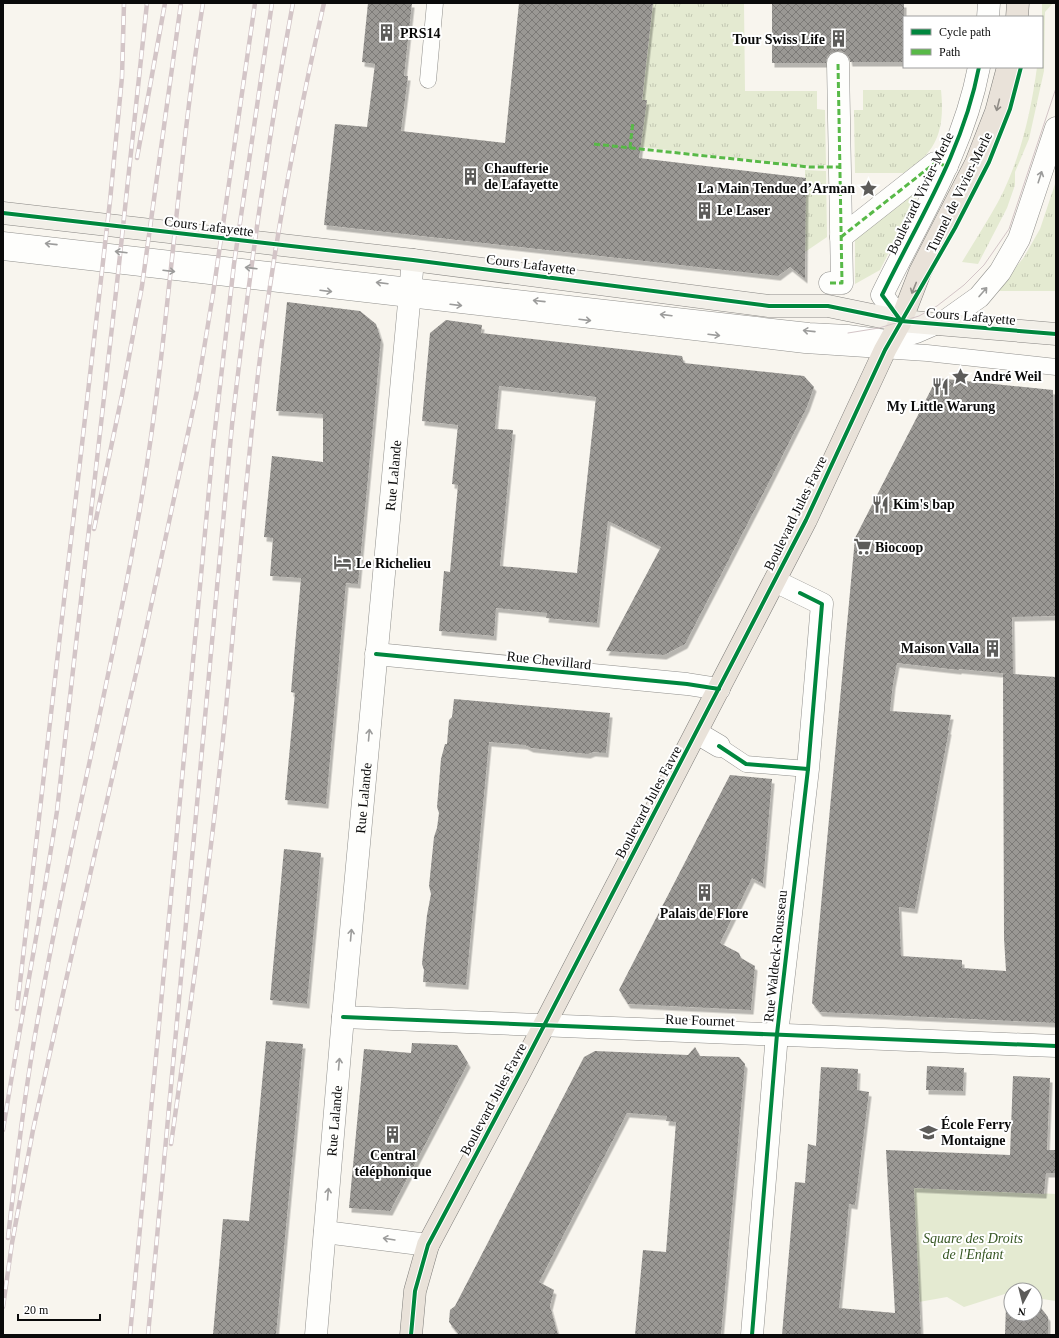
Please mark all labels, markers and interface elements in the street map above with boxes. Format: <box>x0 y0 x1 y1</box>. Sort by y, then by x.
legend <box>903 16 1043 68</box>
building icon: PRS14 <box>377 23 397 43</box>
text: Cycle path <box>939 25 991 39</box>
place label: PRS14 <box>400 26 440 41</box>
building icon: Tour Swiss Life <box>828 29 848 49</box>
place label: Tour Swiss Life <box>732 32 825 47</box>
text: Path <box>939 45 960 59</box>
one-way arrow <box>994 98 1001 111</box>
street label: Boulevard Vivier-Merle <box>884 130 957 257</box>
street label: Tunnel de Vivier-Merle <box>924 130 995 255</box>
place label: Chaufferie de Lafayette <box>484 161 558 192</box>
building icon: Chaufferie de Lafayette <box>461 166 481 186</box>
one-way arrow <box>1037 171 1044 184</box>
place icon: La Main Tendue d’Arman <box>858 178 878 198</box>
place label: La Main Tendue d’Arman <box>697 181 855 196</box>
building icon: Le Laser <box>694 200 714 220</box>
place label: Le Laser <box>717 203 770 218</box>
street label: Cours Lafayette <box>163 214 254 239</box>
one-way arrow <box>44 241 57 248</box>
one-way arrow <box>115 248 128 256</box>
street label: Cours Lafayette <box>485 252 576 277</box>
one-way arrow <box>245 264 258 271</box>
one-way arrow <box>162 267 175 275</box>
one-way arrow <box>376 279 389 287</box>
one-way arrow <box>910 281 917 293</box>
one-way arrow <box>319 287 332 294</box>
one-way arrow <box>978 287 987 297</box>
one-way arrow <box>533 297 546 304</box>
one-way arrow <box>449 301 462 309</box>
street label: Cours Lafayette <box>926 305 1016 328</box>
one-way arrow <box>660 311 673 319</box>
one-way arrow <box>578 316 591 324</box>
one-way arrow <box>803 327 816 335</box>
one-way arrow <box>707 331 720 338</box>
place icon: André Weil <box>950 366 970 386</box>
place label: André Weil <box>973 369 1042 384</box>
restaurant icon: My Little Warung <box>931 376 951 396</box>
place label: My Little Warung <box>887 399 995 414</box>
street label: Rue Lalande <box>383 439 404 512</box>
street label: Boulevard Jules Favre <box>761 454 830 573</box>
restaurant icon: Kim's bap <box>870 494 890 514</box>
place label: Kim's bap <box>893 497 955 512</box>
supermarket icon: Biocoop <box>852 537 872 557</box>
place label: Biocoop <box>875 540 923 555</box>
hotel icon: Le Richelieu <box>333 553 353 573</box>
place label: Le Richelieu <box>356 556 431 571</box>
building icon: Maison Valla <box>982 638 1002 658</box>
place label: Maison Valla <box>901 641 979 656</box>
street label: Rue Chevillard <box>506 649 592 672</box>
one-way arrow <box>365 729 372 742</box>
street label: Boulevard Jules Favre <box>612 743 684 861</box>
street label: Rue Lalande <box>353 762 374 834</box>
building icon: Palais de Flore <box>694 883 714 903</box>
street label: Rue Waldeck-Rousseau <box>761 889 790 1023</box>
place label: Palais de Flore <box>660 906 748 921</box>
one-way arrow <box>347 929 354 942</box>
street label: Rue Fournet <box>665 1012 735 1029</box>
street label: Boulevard Jules Favre <box>457 1040 529 1158</box>
one-way arrow <box>335 1058 343 1071</box>
street label: Rue Lalande <box>324 1085 345 1157</box>
place label: École Ferry Montaigne <box>941 1116 1011 1148</box>
school or university icon: École Ferry Montaigne <box>918 1122 938 1142</box>
building icon: Central téléphonique <box>383 1125 403 1145</box>
place label: Central téléphonique <box>354 1148 432 1179</box>
one-way arrow <box>324 1188 332 1201</box>
park label: Square des Droits de l'Enfant <box>923 1231 1024 1262</box>
one-way arrow <box>383 1235 396 1243</box>
north arrow <box>1003 1282 1043 1322</box>
scale bar <box>18 1296 100 1322</box>
text: 20 m <box>24 1303 49 1317</box>
text: N <box>1017 1305 1026 1318</box>

